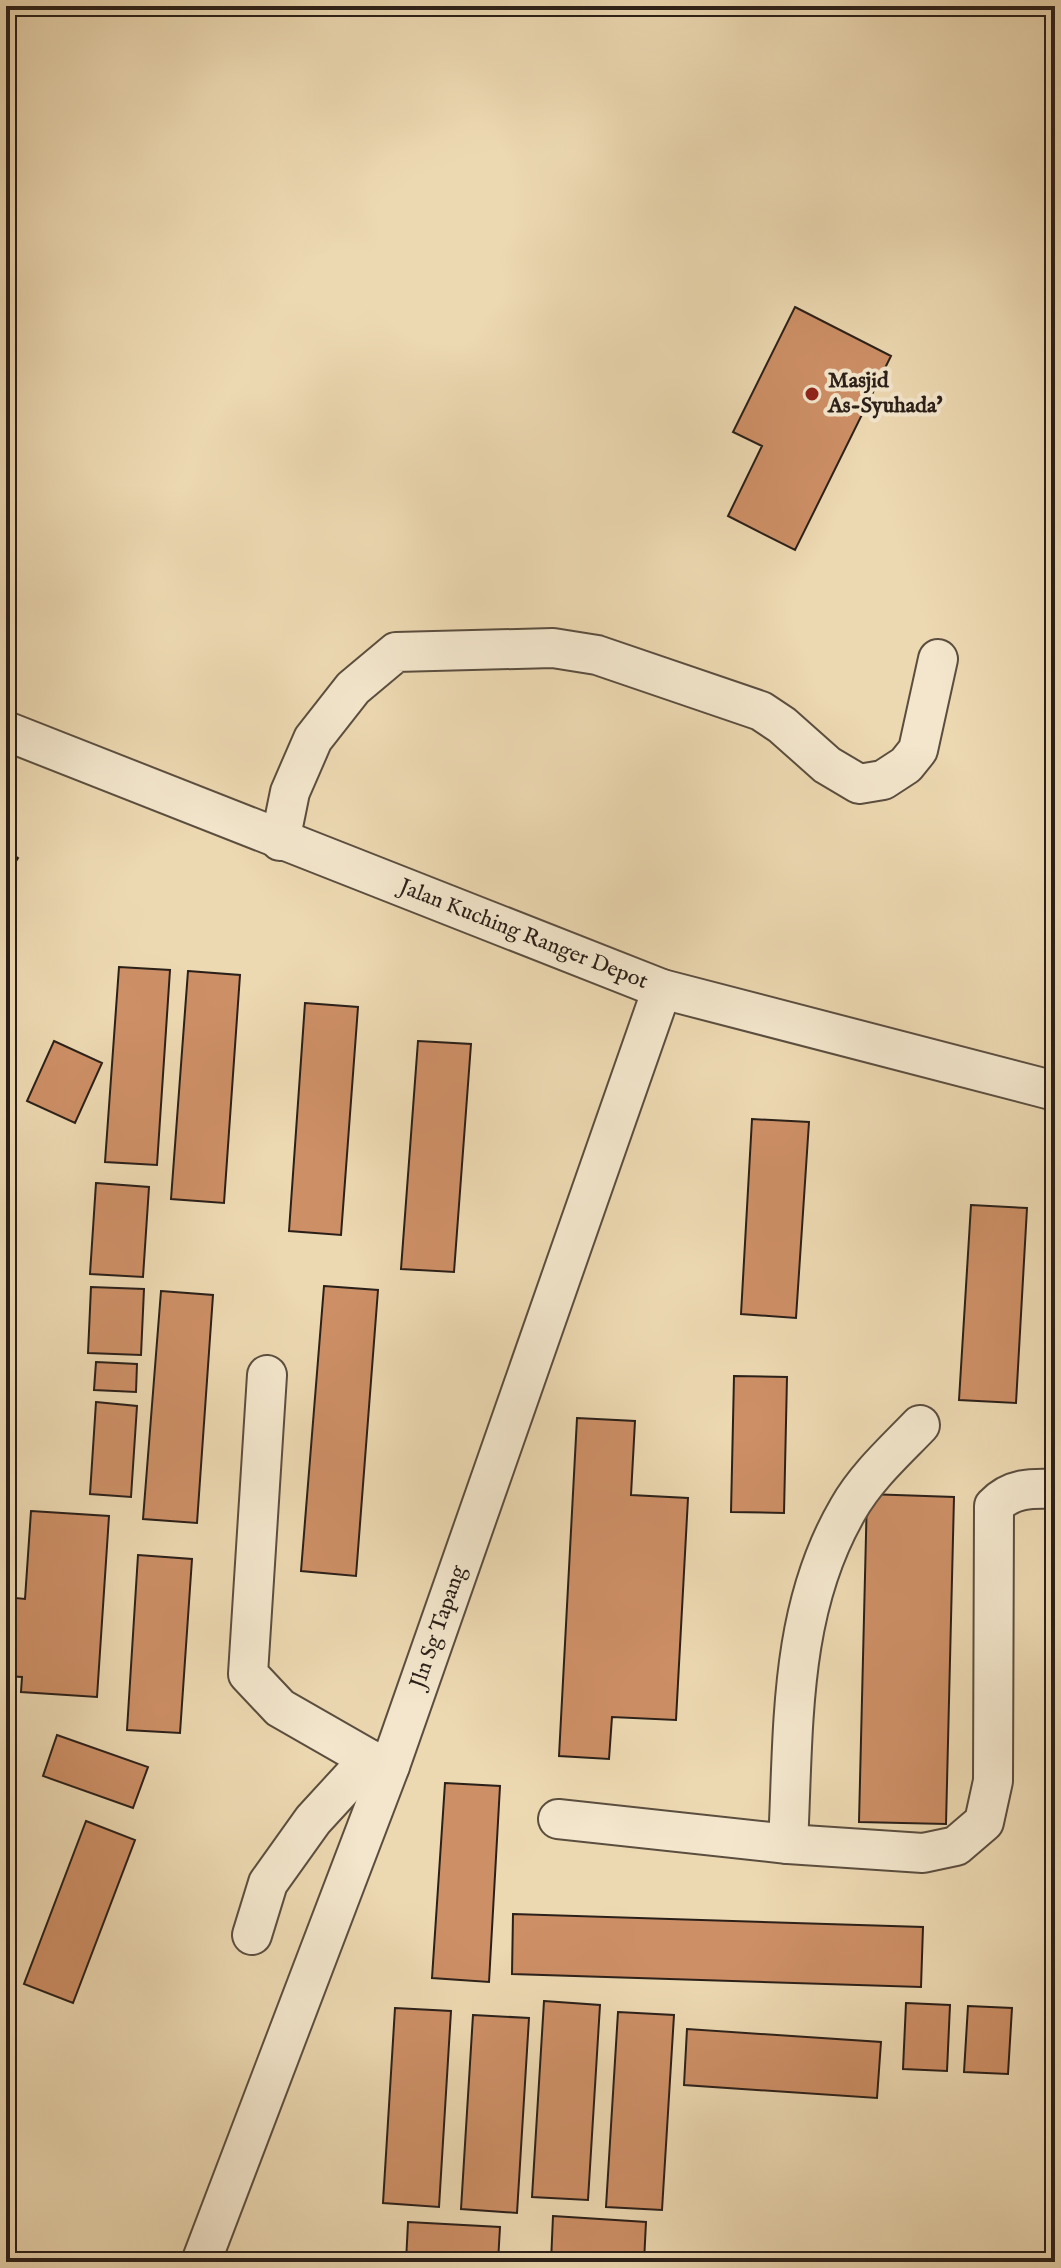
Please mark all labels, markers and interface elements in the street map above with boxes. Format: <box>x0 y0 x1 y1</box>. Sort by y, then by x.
place label: Masjid As-Syuhada' <box>827 367 943 420</box>
marker: Masjid As-Syuhada' <box>803 385 821 403</box>
street label: Jalan Kuching Ranger Depot <box>392 872 652 996</box>
street label: Jln Sg Tapang <box>403 1561 473 1695</box>

